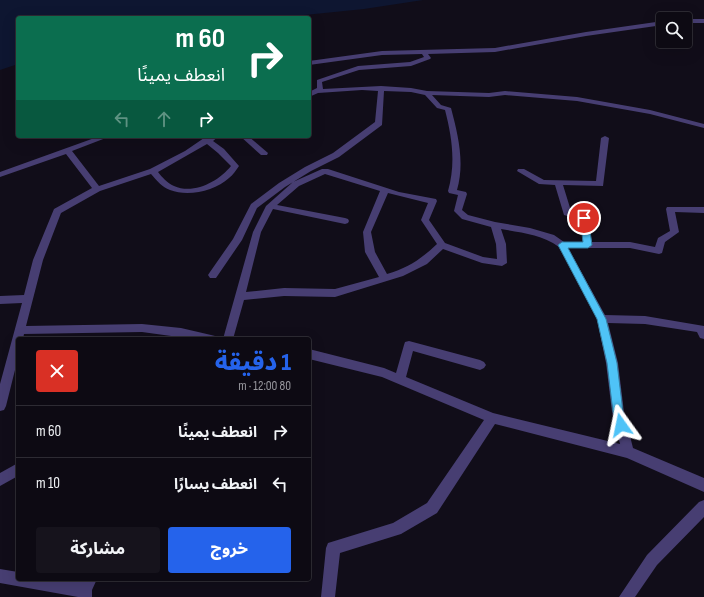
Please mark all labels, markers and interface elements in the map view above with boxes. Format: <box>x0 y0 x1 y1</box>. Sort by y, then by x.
map controls <box>656 12 692 48</box>
button: search <box>656 12 692 48</box>
text: 60 m <box>176 22 225 55</box>
icon: right <box>239 32 291 84</box>
text: انعطف يمينًا <box>137 65 225 86</box>
icon: left <box>111 108 133 130</box>
icon: ahead <box>153 108 175 130</box>
icon: right <box>195 108 217 130</box>
pin <box>567 201 601 235</box>
icon: arrive <box>573 207 595 229</box>
text: 1 دقيقة <box>215 348 291 377</box>
button: close <box>36 350 78 392</box>
text: 80 m · 12:00 <box>238 378 291 394</box>
position arrow <box>600 404 642 446</box>
icon: right <box>269 421 291 443</box>
text: 60 m <box>36 422 61 441</box>
text: انعطف يمينًا <box>178 423 257 442</box>
icon: left <box>269 473 291 495</box>
text: 10 m <box>36 474 60 493</box>
text: انعطف يسارًا <box>174 475 257 494</box>
button: مشاركة <box>36 527 160 573</box>
button: خروج <box>168 527 291 573</box>

